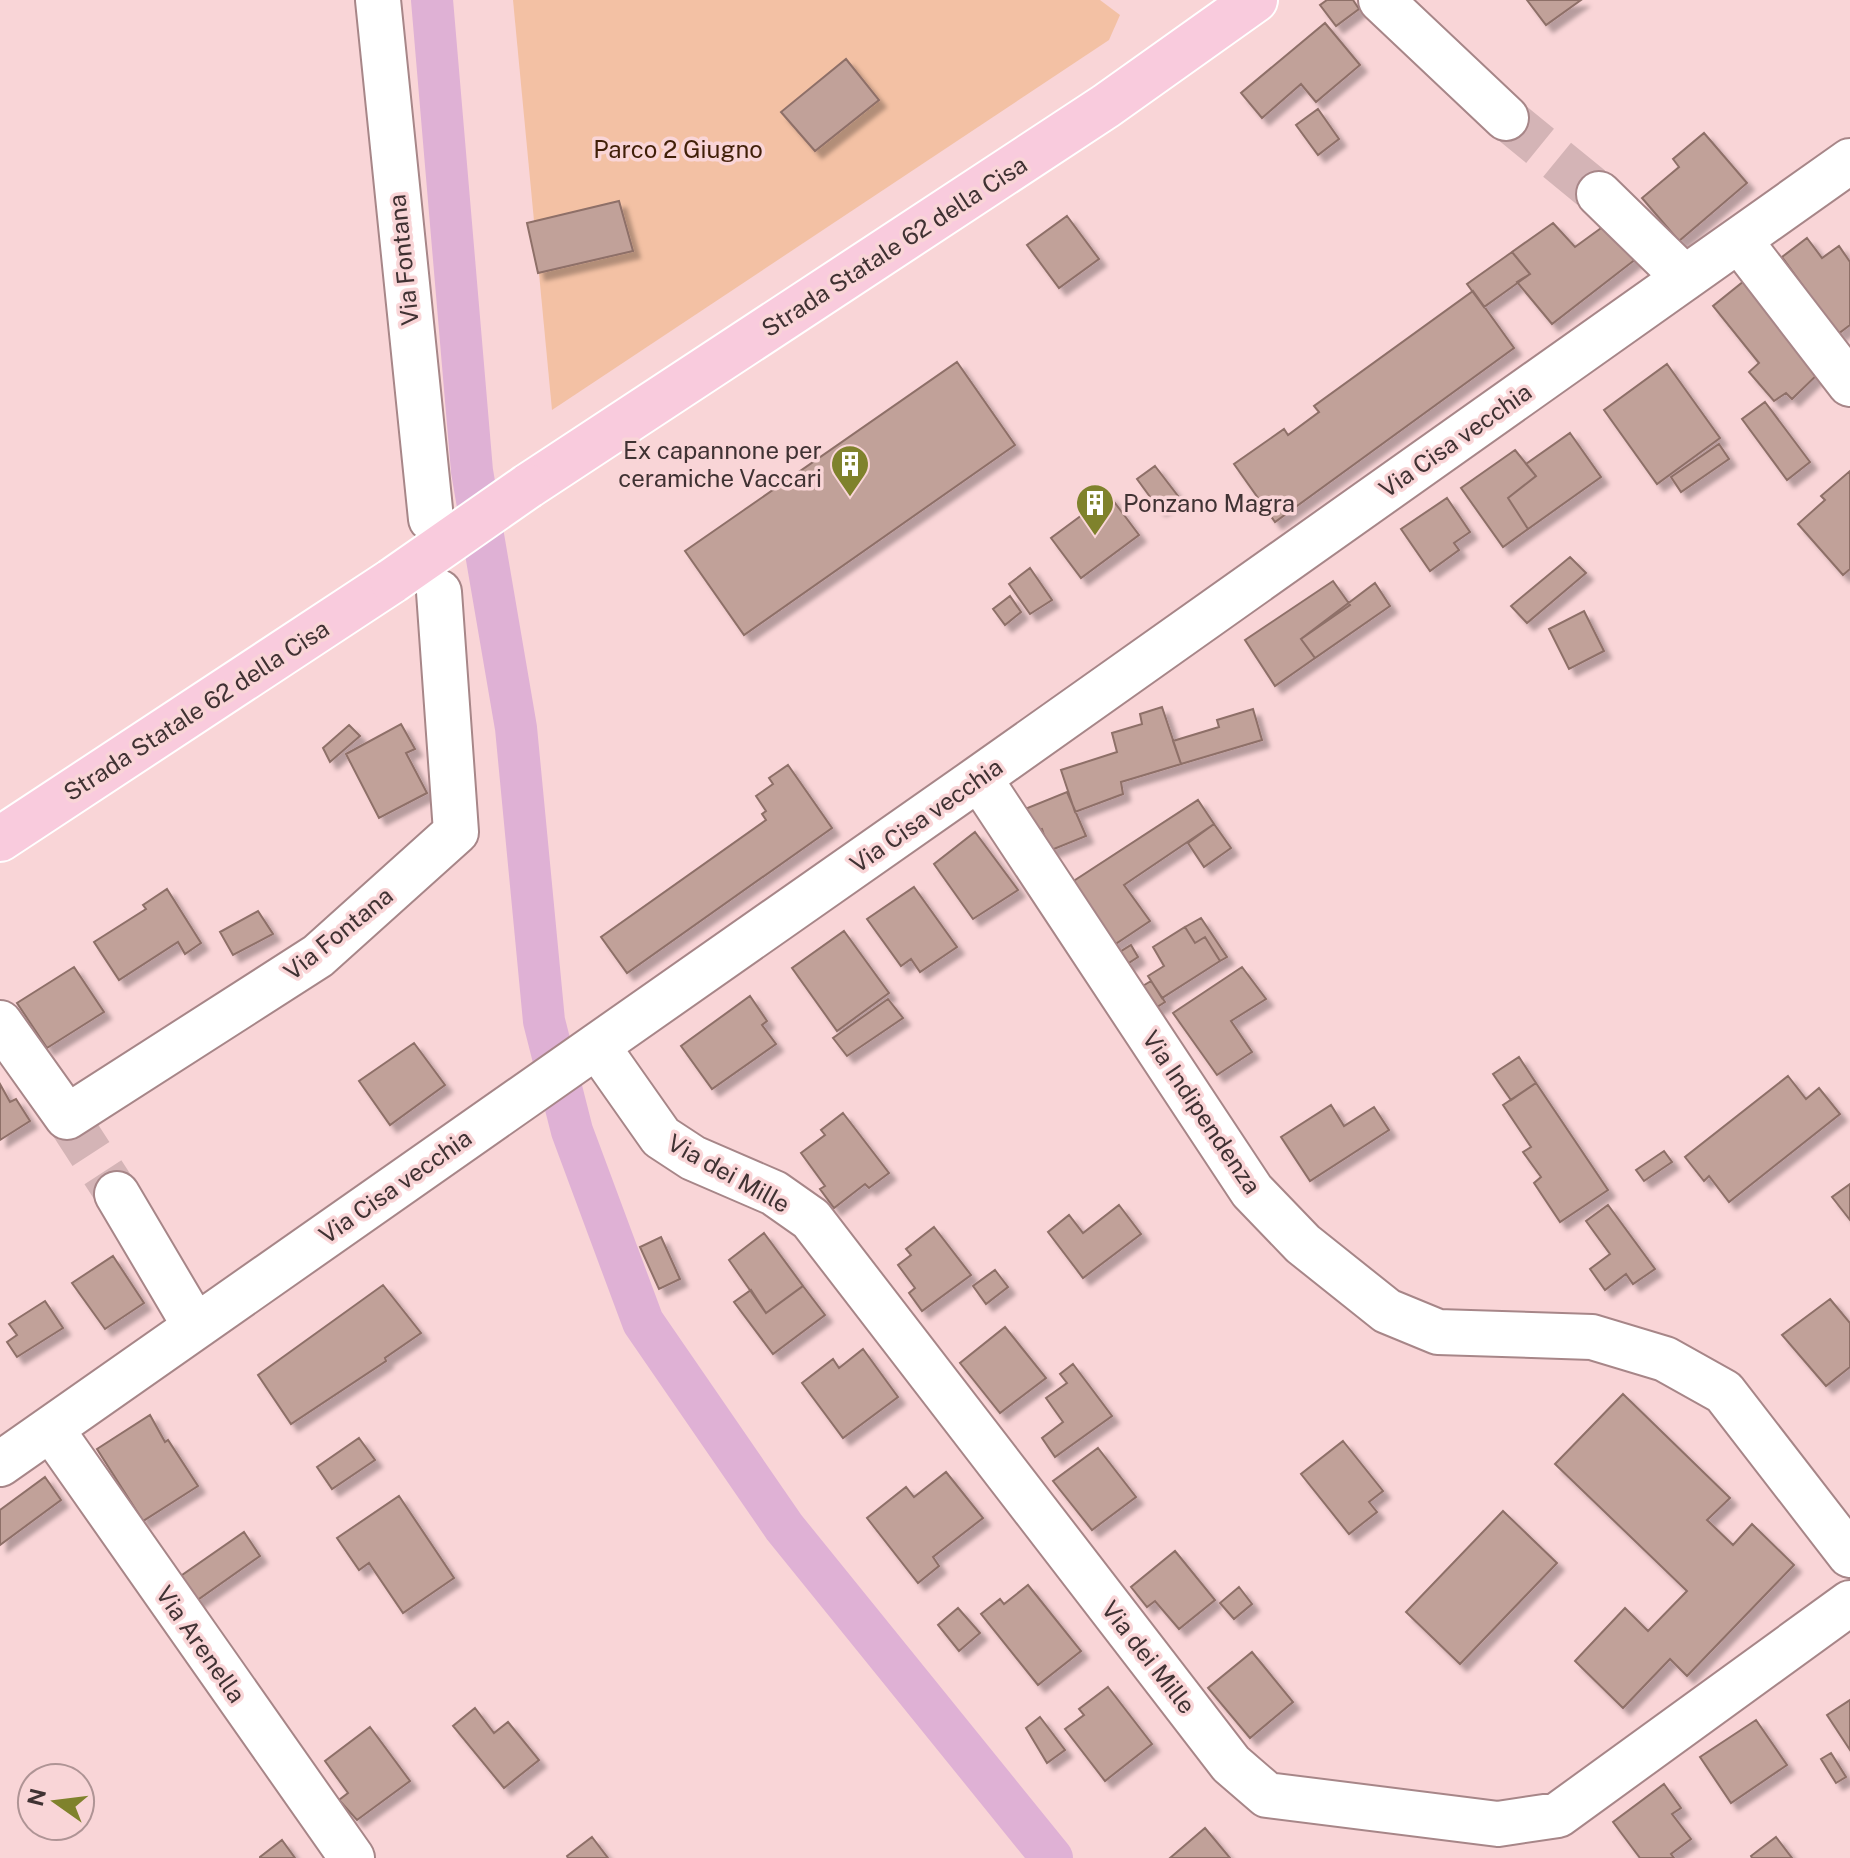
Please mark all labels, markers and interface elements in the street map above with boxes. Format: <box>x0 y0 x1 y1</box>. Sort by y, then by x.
park label: Parco 2 Giugno <box>593 135 763 163</box>
street label: Strada Statale 62 della Cisa <box>756 150 1032 342</box>
street label: Via Fontana <box>382 193 424 327</box>
street label: Via Cisa vecchia <box>1374 377 1536 503</box>
place label: Ex capannone per ceramiche Vaccari <box>618 436 822 492</box>
building icon: Ex capannone per ceramiche Vaccari <box>829 443 871 498</box>
building icon: Ponzano Magra <box>1074 482 1116 537</box>
place label: Ponzano Magra <box>1123 489 1295 517</box>
street label: Strada Statale 62 della Cisa <box>58 614 334 806</box>
street label: Via Cisa vecchia <box>845 752 1007 878</box>
street label: Via Fontana <box>278 881 398 985</box>
street label: Via Indipendenza <box>1137 1025 1267 1199</box>
street label: Via Cisa vecchia <box>314 1123 476 1249</box>
street label: Via dei Mille <box>663 1128 795 1218</box>
street label: Via Arenella <box>151 1580 251 1708</box>
street label: Via dei Mille <box>1096 1595 1202 1719</box>
north arrow <box>16 1762 96 1842</box>
text: N <box>22 1786 51 1809</box>

